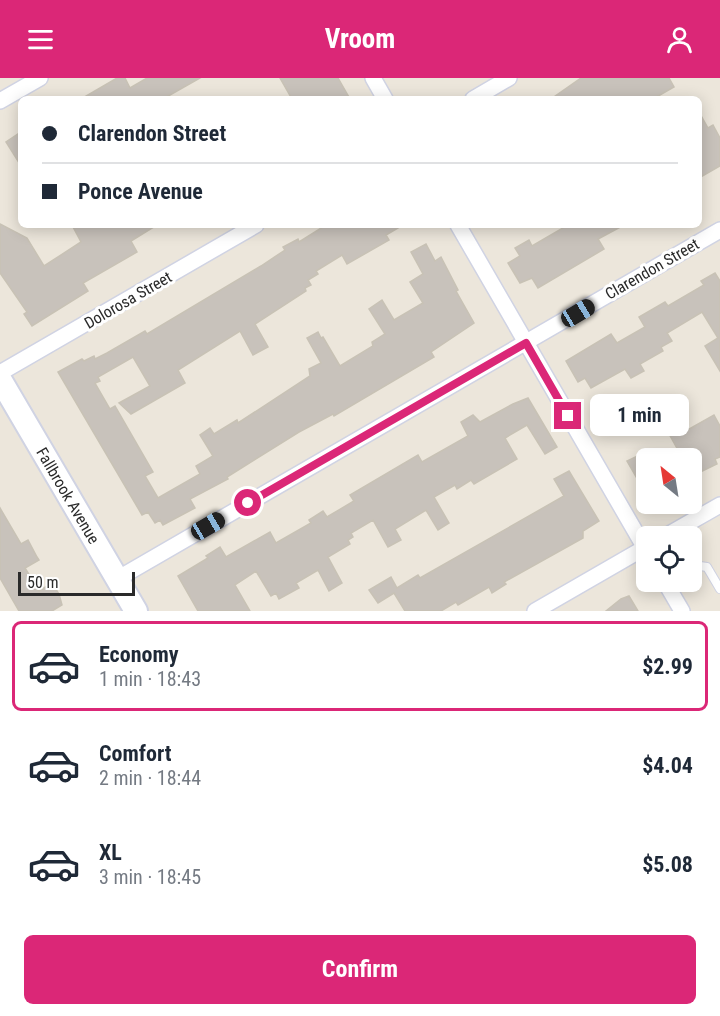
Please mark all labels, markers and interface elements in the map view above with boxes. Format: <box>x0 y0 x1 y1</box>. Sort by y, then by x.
icon: menu <box>24 23 57 56</box>
text: Vroom <box>325 23 395 55</box>
icon: person <box>663 23 696 56</box>
text: Clarendon Street <box>78 121 226 146</box>
text: Ponce Avenue <box>78 179 203 204</box>
street label: Clarendon Street <box>602 234 703 304</box>
street label: Dolorosa Street <box>81 267 175 333</box>
car <box>558 296 598 330</box>
callout: 1 min <box>589 395 688 437</box>
route end <box>554 402 581 429</box>
text: 1 min <box>617 403 662 427</box>
street label: Fallbrook Avenue <box>33 444 104 547</box>
north arrow <box>636 448 702 514</box>
map controls <box>636 448 702 592</box>
route start <box>234 489 261 516</box>
car <box>188 509 228 543</box>
button: locate <box>636 526 702 592</box>
scale bar <box>18 569 135 596</box>
text: 50 m <box>27 573 59 592</box>
icon: car <box>27 639 81 693</box>
text: Economy <box>99 642 179 667</box>
text: $2.99 <box>642 654 693 679</box>
text: 1 min · 18:43 <box>99 667 201 691</box>
icon: car <box>27 738 81 792</box>
text: Comfort <box>99 741 172 766</box>
text: $4.04 <box>642 753 693 778</box>
text: 2 min · 18:44 <box>99 766 201 790</box>
icon: car <box>27 837 81 891</box>
text: XL <box>99 840 122 865</box>
text: $5.08 <box>642 852 693 877</box>
text: 3 min · 18:45 <box>99 865 201 889</box>
button: Confirm <box>24 935 696 1004</box>

